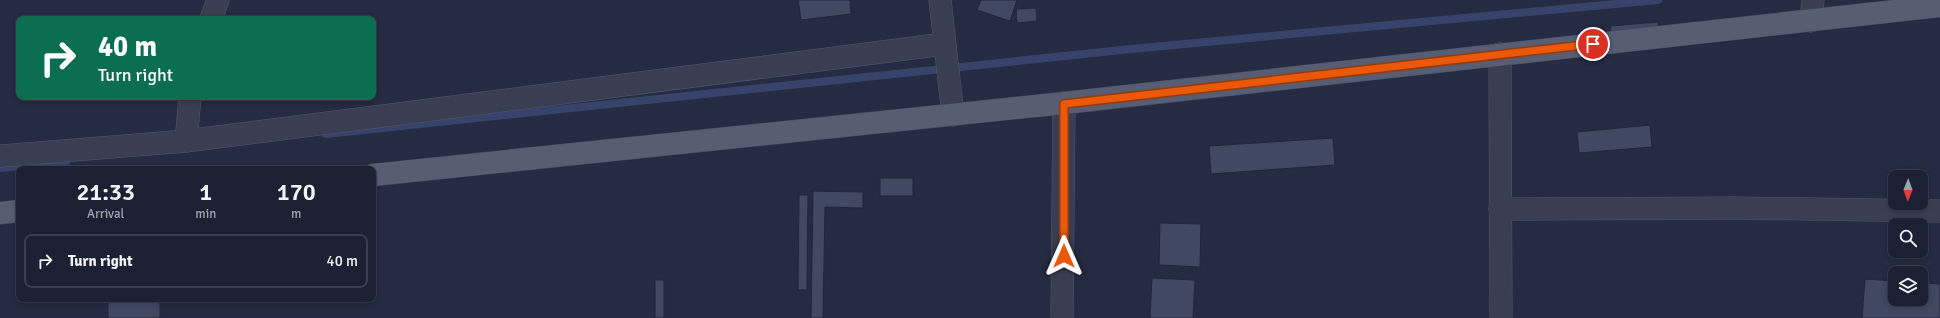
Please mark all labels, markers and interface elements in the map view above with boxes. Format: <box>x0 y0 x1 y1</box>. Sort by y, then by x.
pin <box>1576 27 1610 61</box>
text: 40 m <box>98 30 157 64</box>
icon: right <box>32 32 84 84</box>
icon: arrive <box>1582 33 1604 55</box>
text: Turn right <box>98 64 173 86</box>
north arrow <box>1888 170 1928 210</box>
map controls <box>1888 170 1928 306</box>
text: 21:33 <box>76 177 135 207</box>
text: 1 <box>199 177 212 207</box>
text: 170 <box>277 177 316 207</box>
text: Arrival <box>87 206 124 222</box>
text: min <box>195 206 216 222</box>
text: m <box>291 206 301 222</box>
button: search <box>1888 218 1928 258</box>
position arrow <box>1043 235 1085 277</box>
icon: right <box>34 250 56 272</box>
text: Turn right <box>68 252 133 270</box>
text: 40 m <box>327 252 358 270</box>
button: layers <box>1888 266 1928 306</box>

